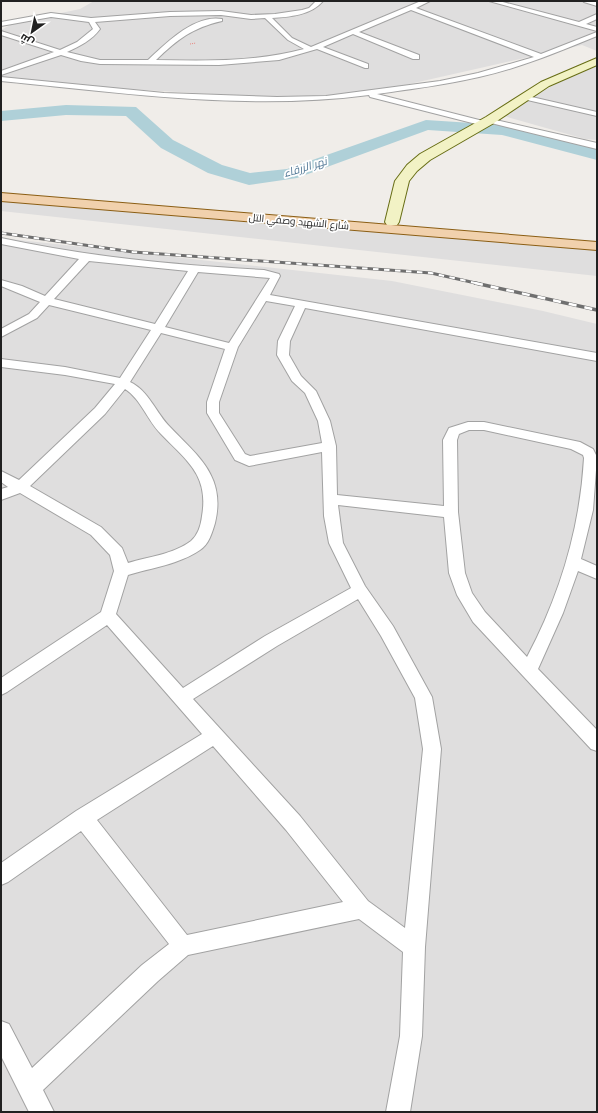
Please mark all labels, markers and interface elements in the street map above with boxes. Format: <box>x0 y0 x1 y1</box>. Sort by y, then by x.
north arrow <box>12 12 52 52</box>
text: ش <box>17 31 36 50</box>
water label: نهر الزرقاء <box>282 153 329 180</box>
street label: شارع الشهيد وصفي التل <box>248 211 350 233</box>

